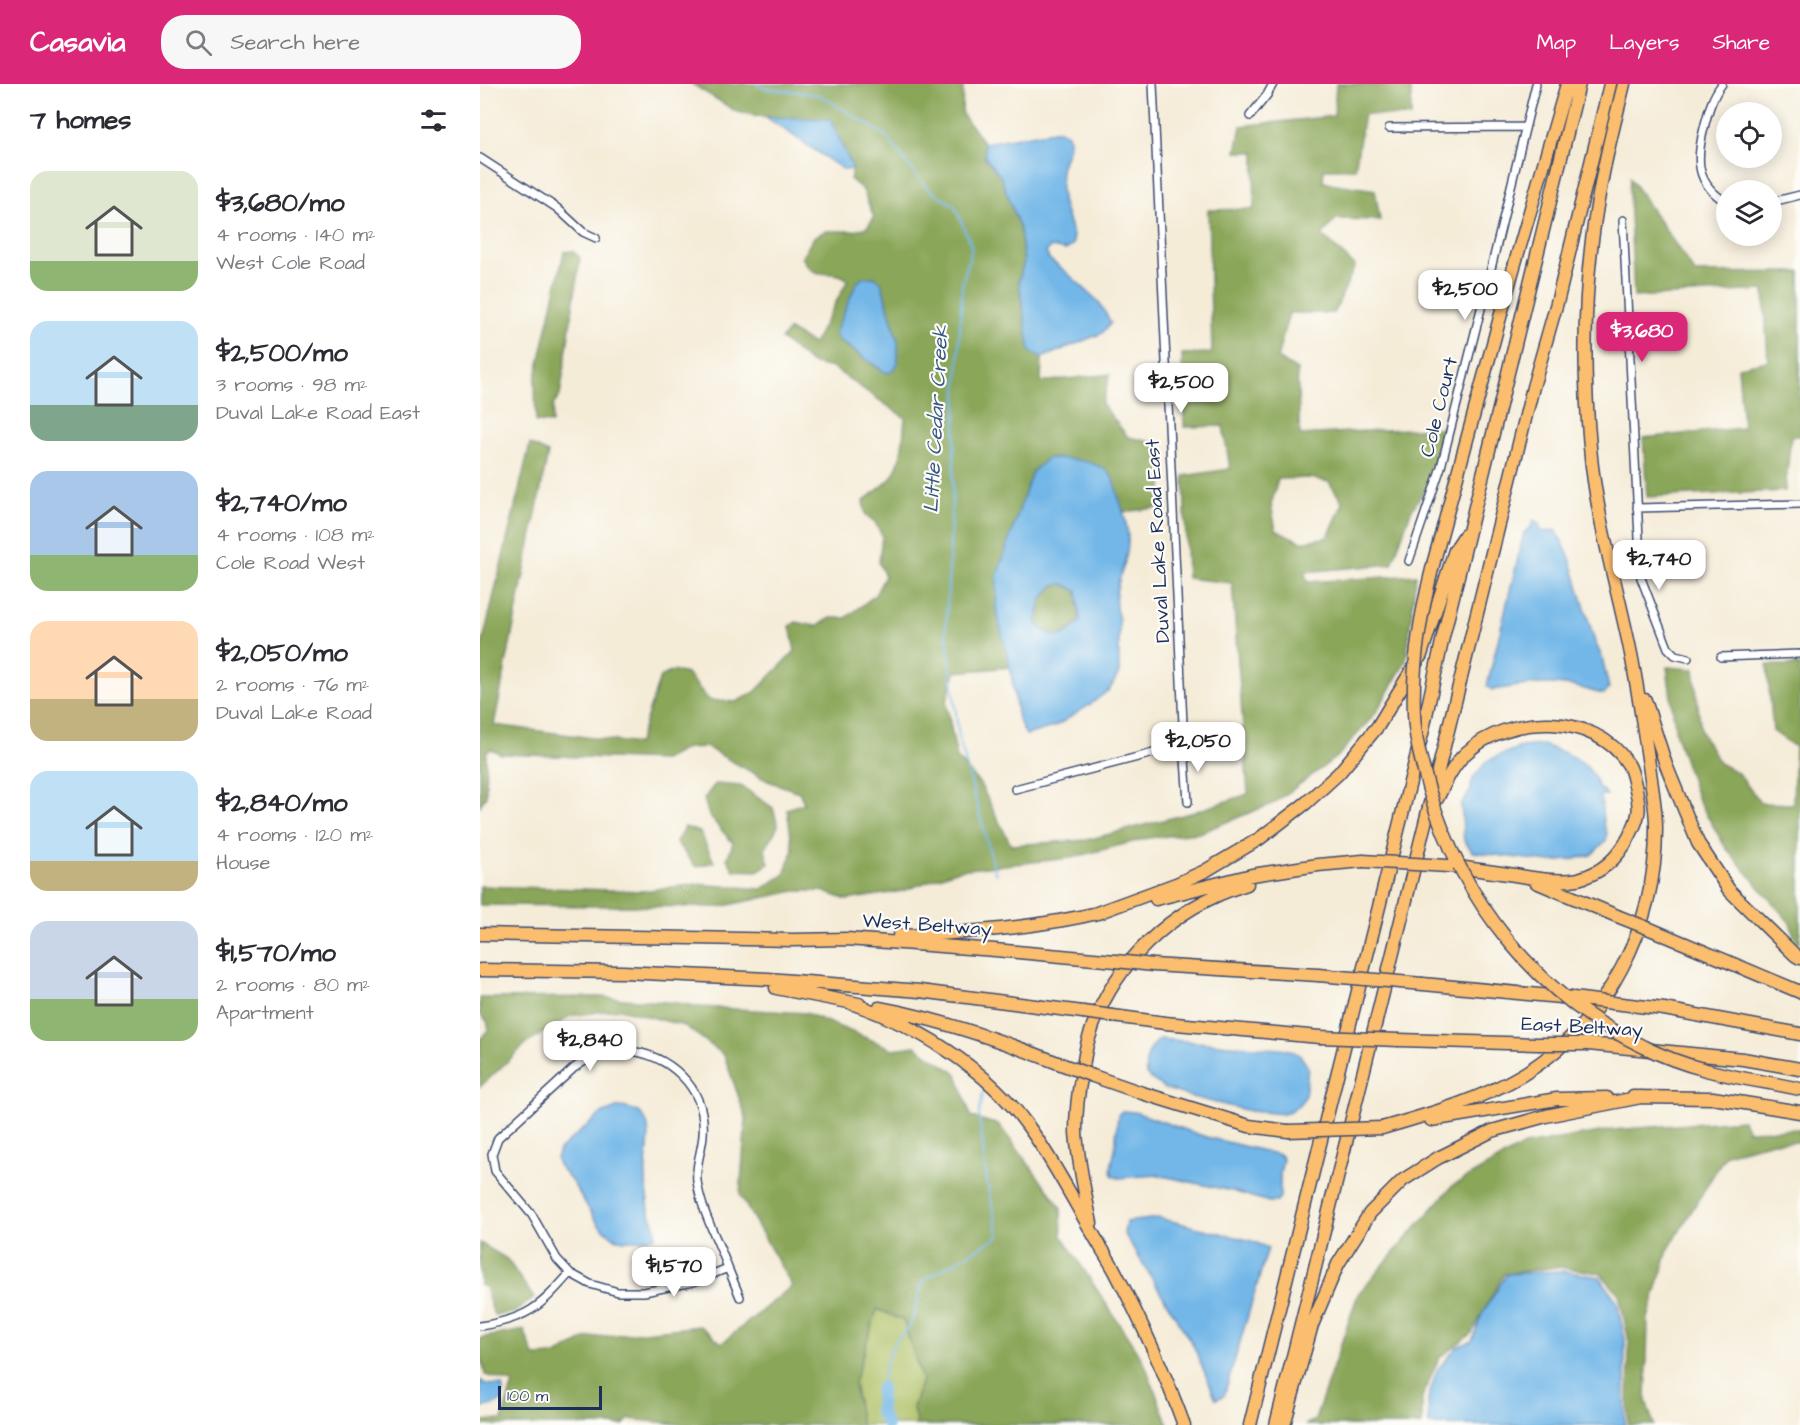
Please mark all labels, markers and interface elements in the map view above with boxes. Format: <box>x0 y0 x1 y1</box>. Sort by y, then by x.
search box <box>161 15 581 69</box>
text: Casavia <box>30 23 125 62</box>
icon: search <box>182 26 215 59</box>
text: Search here <box>230 27 360 58</box>
text: Map <box>1536 28 1576 57</box>
text: Layers <box>1609 28 1679 57</box>
text: Share <box>1712 28 1770 57</box>
text: 7 homes <box>30 102 131 138</box>
map controls <box>1716 102 1782 246</box>
button: locate <box>1716 102 1782 168</box>
icon: filters <box>417 104 450 137</box>
button: layers <box>1716 180 1782 246</box>
text: $3,680/mo <box>216 185 345 221</box>
icon: home <box>78 195 150 267</box>
text: 4 rooms · 140 m² <box>216 221 375 249</box>
text: West Cole Road <box>216 249 365 277</box>
pin: $2,500 <box>1416 270 1514 321</box>
text: $2,500 <box>1432 275 1498 303</box>
pin: $3,680 <box>1593 312 1691 363</box>
text: $3,680 <box>1611 317 1674 345</box>
water label: Little Cedar Creek <box>917 324 955 513</box>
text: $2,500/mo <box>216 335 348 371</box>
icon: home <box>78 345 150 417</box>
street label: Cole Court <box>1413 354 1465 460</box>
pin: $2,500 <box>1132 363 1230 414</box>
text: $2,500 <box>1148 368 1214 396</box>
text: 3 rooms · 98 m² <box>216 371 368 399</box>
text: Duval Lake Road East <box>216 399 420 427</box>
street label: Duval Lake Road East <box>1139 438 1177 644</box>
text: $2,740/mo <box>216 485 347 521</box>
icon: home <box>78 495 150 567</box>
text: 4 rooms · 108 m² <box>216 521 375 549</box>
pin: $2,740 <box>1610 540 1708 591</box>
text: $2,740 <box>1627 545 1691 573</box>
text: Cole Road West <box>216 549 365 577</box>
text: $2,050/mo <box>216 635 348 671</box>
icon: home <box>78 645 150 717</box>
text: 2 rooms · 76 m² <box>216 671 369 699</box>
text: Duval Lake Road <box>216 699 372 727</box>
pin: $2,050 <box>1149 722 1247 773</box>
text: $2,050 <box>1165 727 1231 755</box>
text: $2,840/mo <box>216 785 348 821</box>
icon: home <box>78 795 150 867</box>
text: 4 rooms · 120 m² <box>216 821 373 849</box>
text: House <box>216 849 270 877</box>
street label: West Beltway <box>861 907 993 944</box>
text: $1,570/mo <box>216 935 336 971</box>
icon: home <box>78 945 150 1017</box>
text: 2 rooms · 80 m² <box>216 971 370 999</box>
text: Apartment <box>216 999 314 1027</box>
street label: East Beltway <box>1520 1010 1644 1045</box>
pin: $2,840 <box>541 1021 639 1072</box>
text: $2,840 <box>557 1026 623 1054</box>
pin: $1,570 <box>625 1247 723 1298</box>
text: $1,570 <box>646 1252 702 1280</box>
scale bar <box>498 1383 602 1410</box>
text: 100 m <box>507 1385 548 1407</box>

